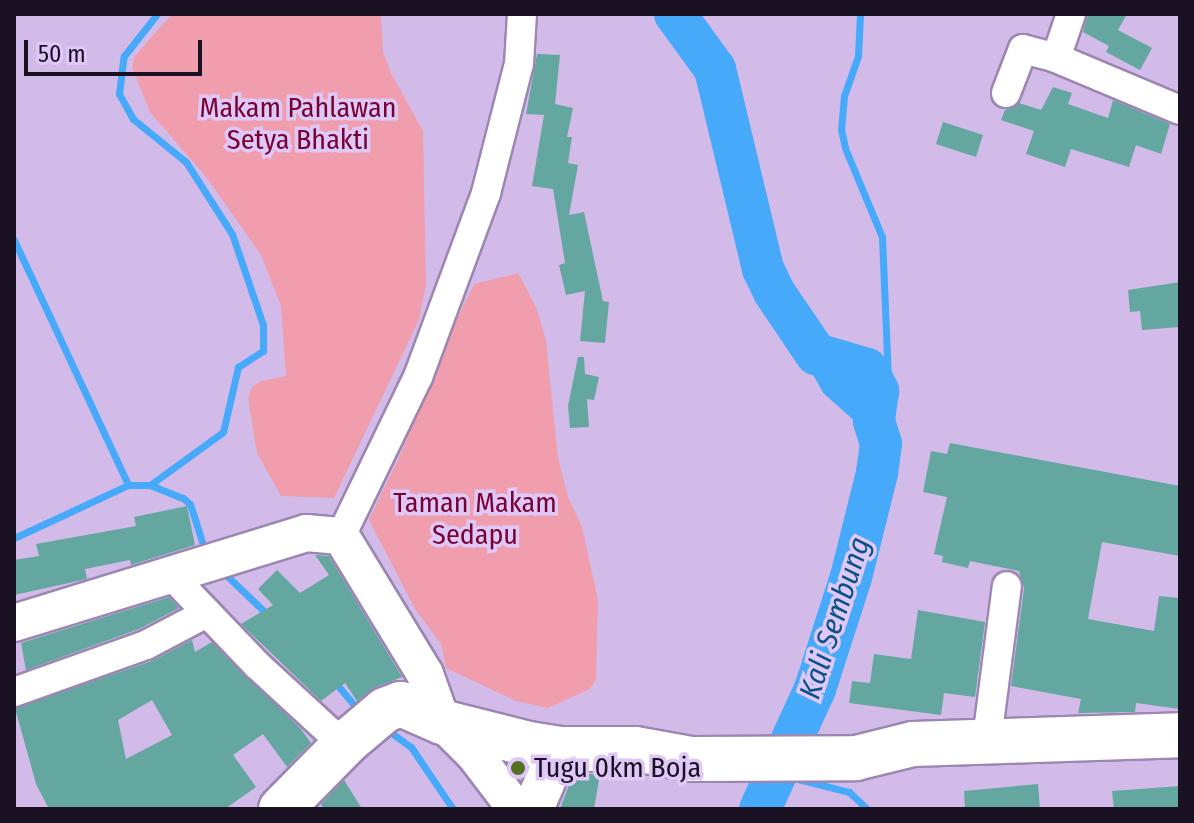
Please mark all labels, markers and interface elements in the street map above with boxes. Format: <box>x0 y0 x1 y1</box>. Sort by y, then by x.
scale bar <box>28 24 206 74</box>
text: 50 m <box>38 40 86 68</box>
park label: Makam Pahlawan Setya Bhakti <box>199 91 397 157</box>
park label: Taman Makam Sedapu <box>393 486 557 552</box>
water label: Kali Sembung <box>792 533 878 703</box>
place label: Tugu 0km Boja <box>534 751 701 785</box>
marker: Tugu 0km Boja <box>509 759 527 777</box>

